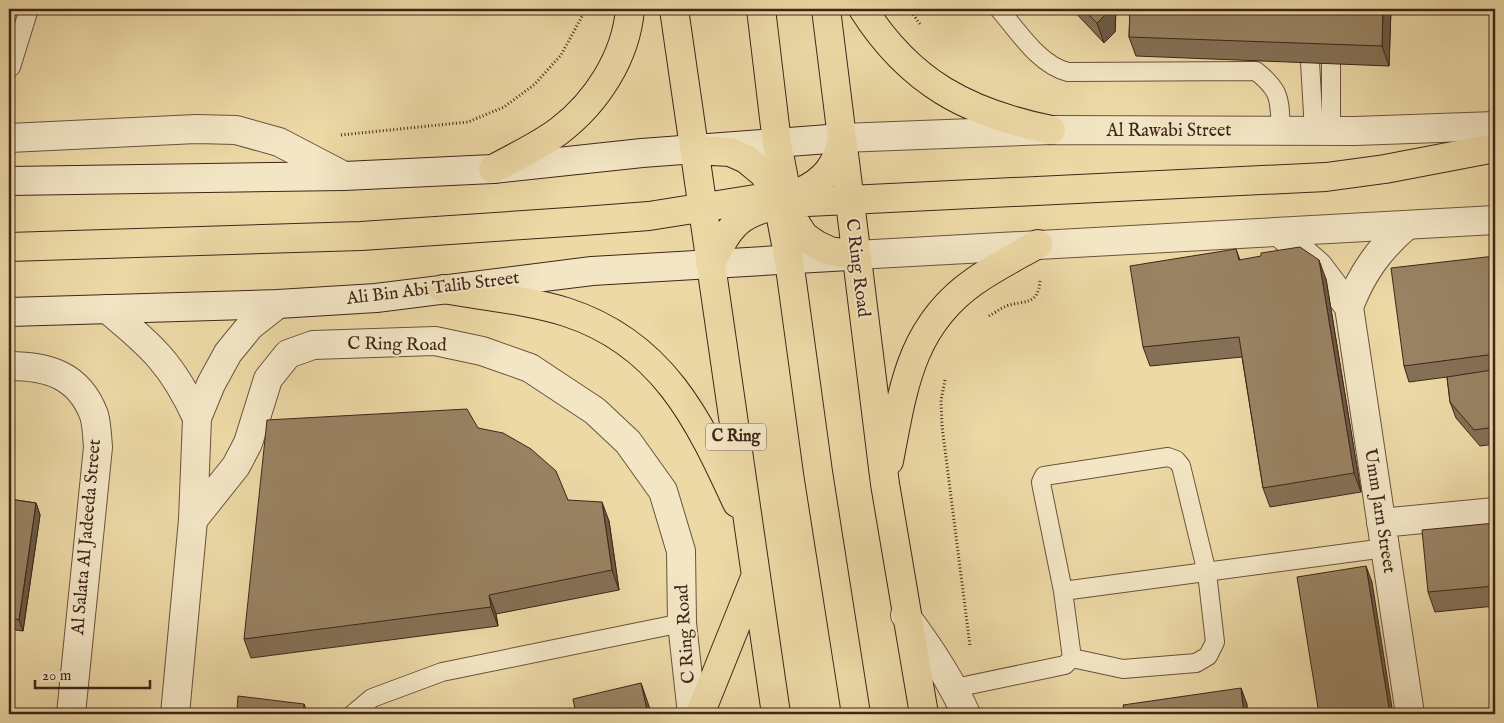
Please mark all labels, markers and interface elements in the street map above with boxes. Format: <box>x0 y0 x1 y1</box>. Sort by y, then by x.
street label: Al Rawabi Street <box>1106 120 1231 143</box>
street label: C Ring Road <box>840 217 875 319</box>
street label: Ali Bin Abi Talib Street <box>344 267 521 311</box>
street label: C Ring Road <box>347 333 447 357</box>
road number: C Ring <box>706 424 766 451</box>
street label: Al Salata Al Jadeeda Street <box>67 438 107 637</box>
street label: Umm Jarn Street <box>1358 447 1400 575</box>
street label: C Ring Road <box>671 583 701 684</box>
scale bar <box>35 658 150 690</box>
text: 20 m <box>42 666 72 685</box>

